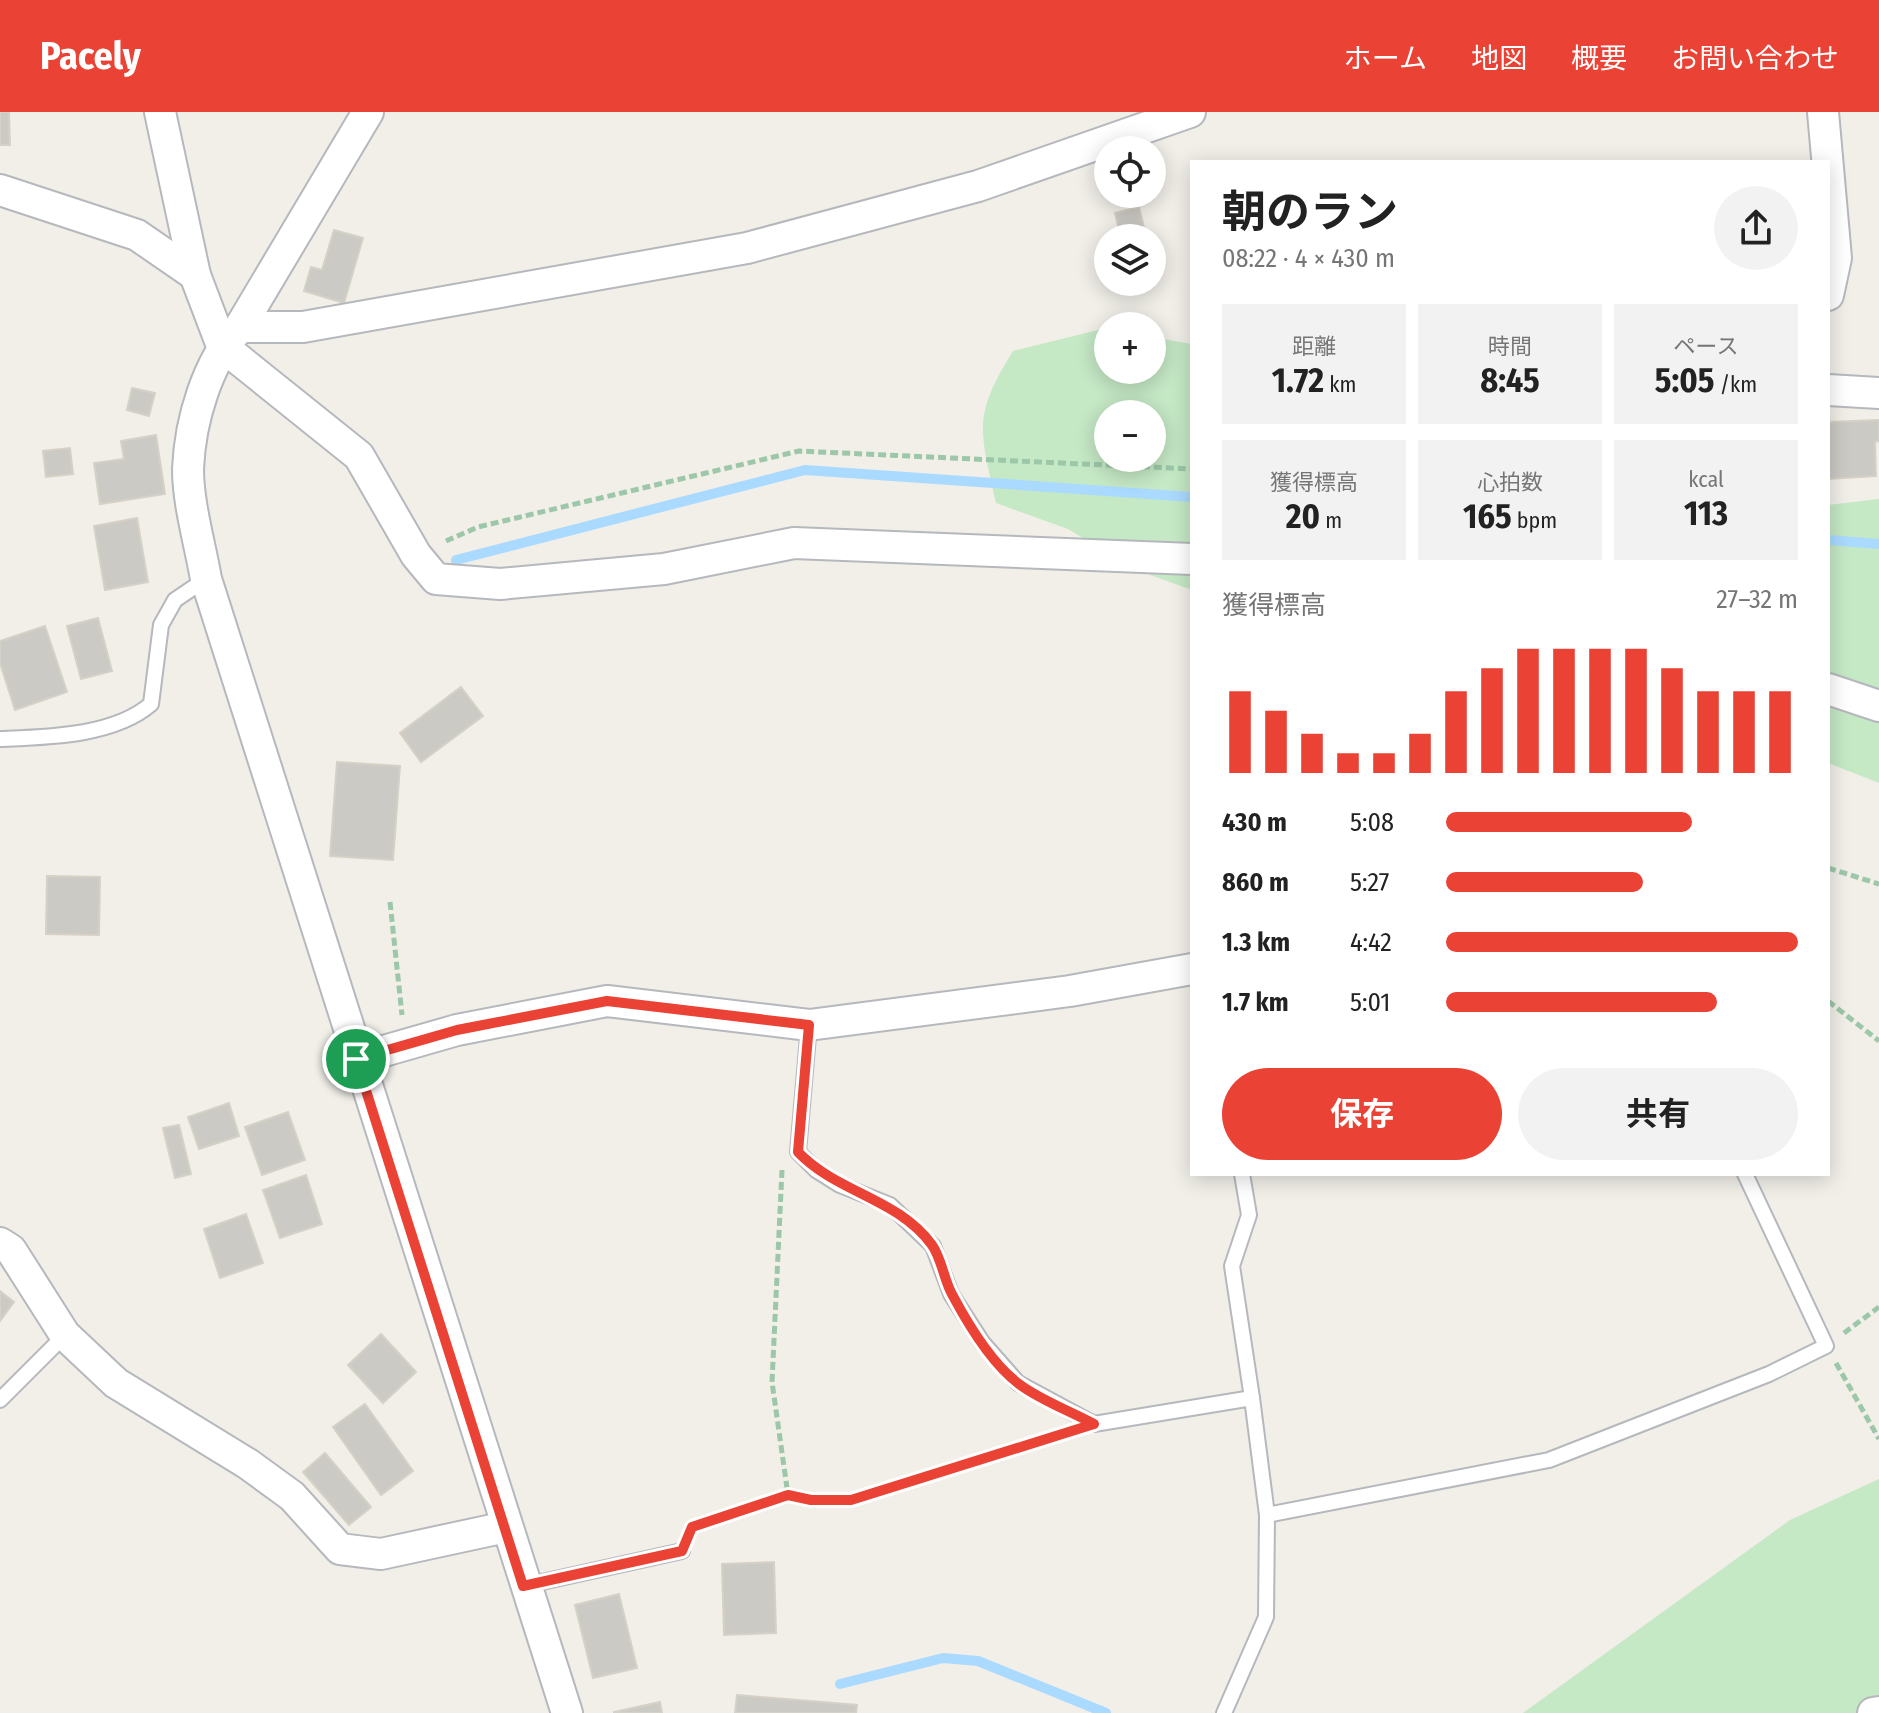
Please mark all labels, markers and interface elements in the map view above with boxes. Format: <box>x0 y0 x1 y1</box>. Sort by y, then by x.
text: Pacely <box>40 33 141 79</box>
text: ホーム <box>1344 42 1427 75</box>
text: 地図 <box>1471 42 1527 75</box>
text: 概要 <box>1571 42 1627 75</box>
text: お問い合わせ <box>1671 42 1839 75</box>
map controls <box>1094 136 1166 472</box>
button: locate <box>1094 136 1166 208</box>
text: 朝のラン <box>1222 186 1398 239</box>
button: share <box>1714 186 1798 270</box>
button: layers <box>1094 224 1166 296</box>
text: 08:22 · 4 × 430 m <box>1222 243 1395 274</box>
button: + <box>1094 312 1166 384</box>
text: 距離 <box>1292 333 1336 360</box>
text: 時間 <box>1488 333 1532 360</box>
text: ペース <box>1674 333 1738 360</box>
text: 1.72 <box>1272 360 1324 401</box>
text: 8:45 <box>1480 360 1540 401</box>
text: 5:05 <box>1655 360 1715 401</box>
text: km <box>1324 371 1356 398</box>
text: /km <box>1715 371 1757 398</box>
button: − <box>1094 400 1166 472</box>
text: kcal <box>1688 466 1724 493</box>
text: 獲得標高 <box>1270 469 1358 496</box>
text: 心拍数 <box>1477 469 1543 496</box>
text: 113 <box>1684 493 1728 534</box>
text: 20 <box>1286 496 1320 537</box>
text: 165 <box>1463 496 1512 537</box>
text: m <box>1320 507 1342 534</box>
text: bpm <box>1512 507 1557 534</box>
text: 27–32 m <box>1716 584 1798 615</box>
text: 獲得標高 <box>1222 590 1326 621</box>
text: 430 m <box>1222 807 1287 838</box>
text: 5:08 <box>1350 807 1394 838</box>
text: 860 m <box>1222 867 1289 898</box>
text: 5:27 <box>1350 867 1389 898</box>
text: 1.3 km <box>1222 927 1290 958</box>
text: 4:42 <box>1350 927 1392 958</box>
text: 1.7 km <box>1222 987 1289 1018</box>
text: 5:01 <box>1350 987 1390 1018</box>
pin <box>322 1025 390 1093</box>
icon: arrive <box>334 1037 378 1081</box>
button: 保存 <box>1222 1068 1502 1160</box>
button: 共有 <box>1518 1068 1798 1160</box>

